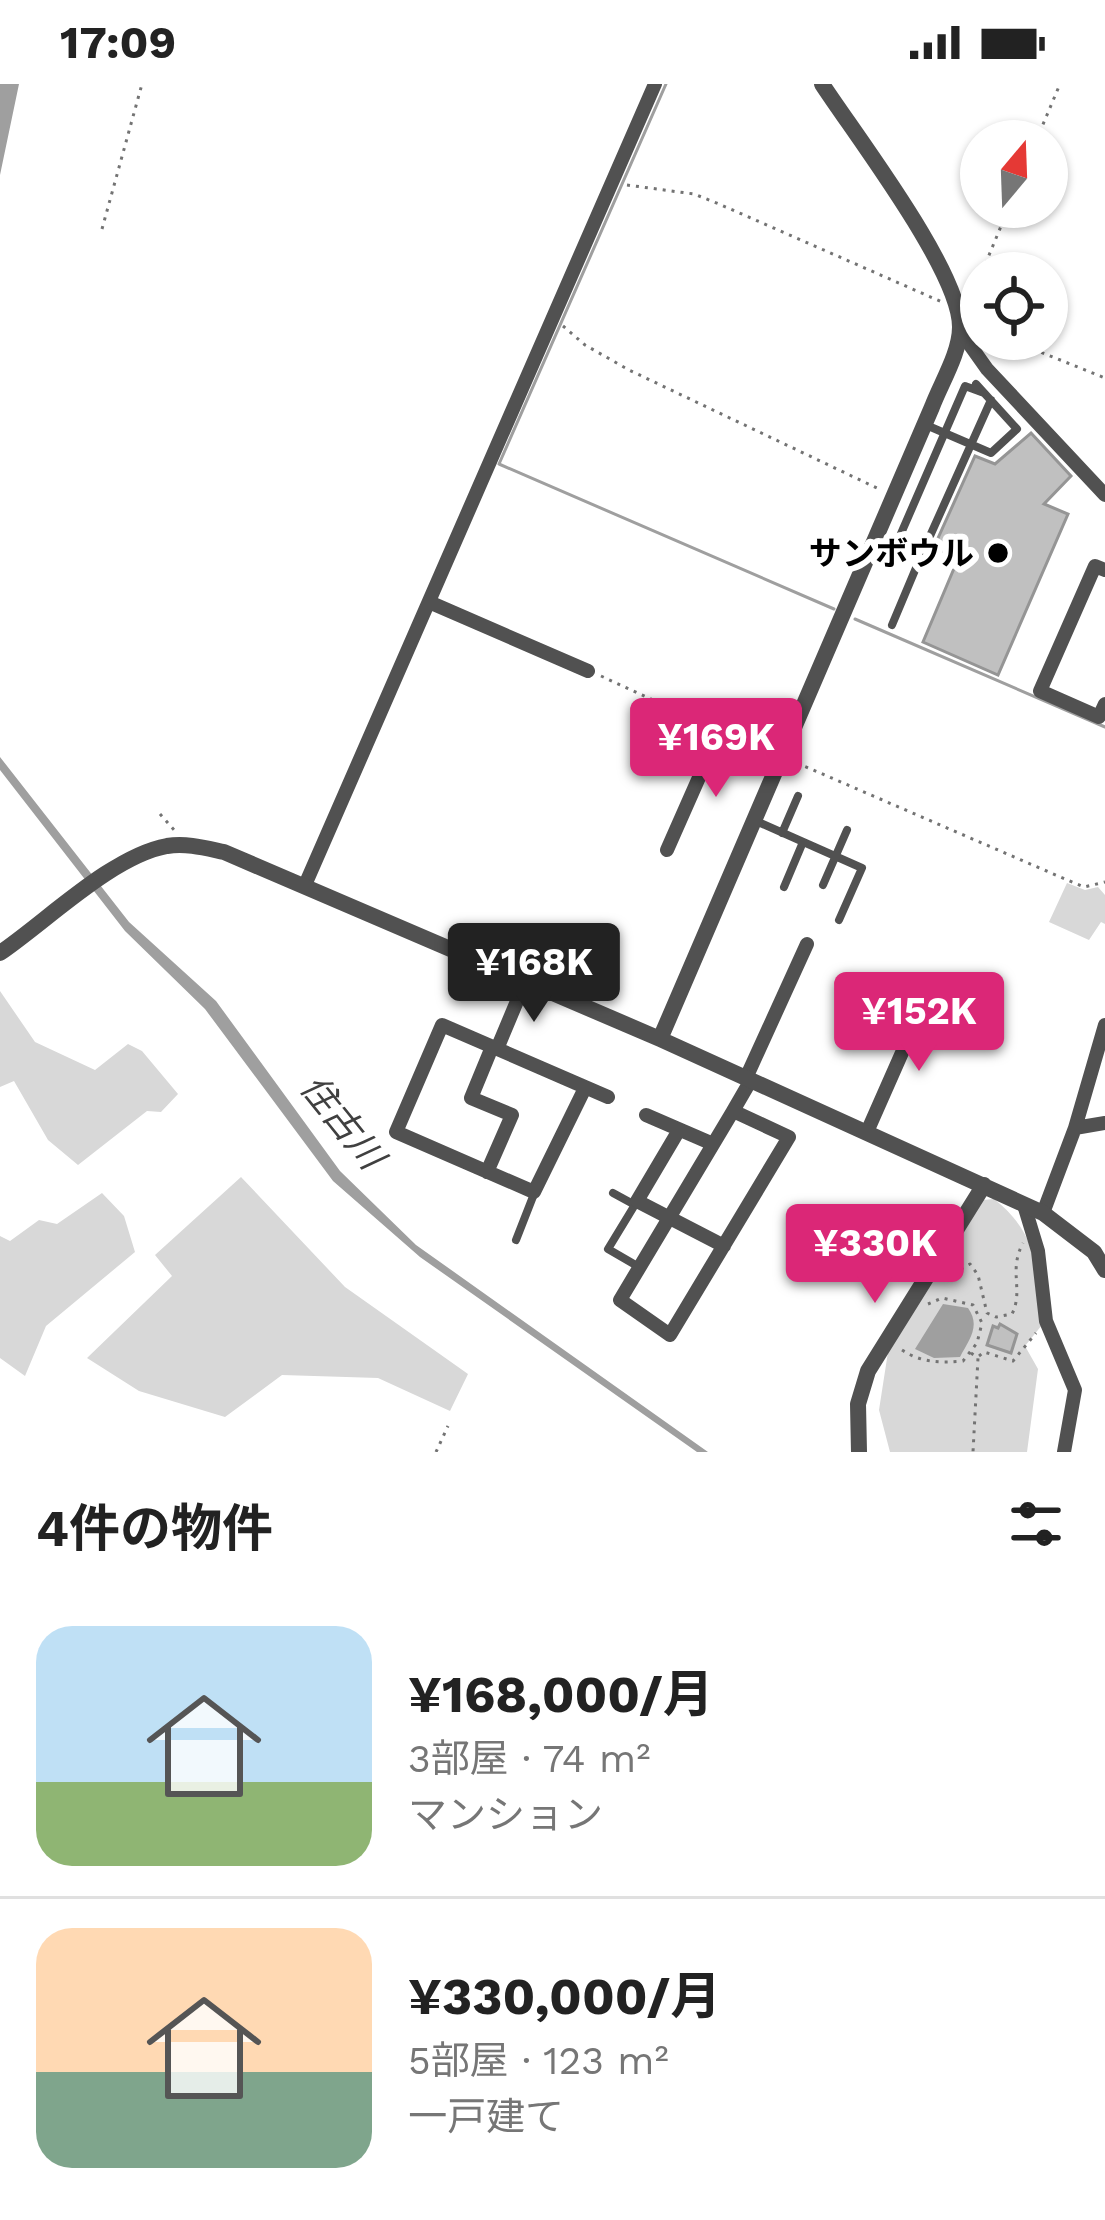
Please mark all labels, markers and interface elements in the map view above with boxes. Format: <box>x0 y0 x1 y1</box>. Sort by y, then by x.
text: 17:09 <box>60 16 176 69</box>
north arrow <box>960 120 1068 228</box>
map controls <box>960 120 1068 360</box>
button: locate <box>960 252 1068 360</box>
place label: サンボウル <box>809 534 974 573</box>
marker: サンボウル <box>985 540 1011 566</box>
pin: ¥169K <box>632 698 800 800</box>
text: ¥169K <box>657 714 775 759</box>
pin: ¥168K <box>450 923 618 1025</box>
text: ¥168K <box>475 939 593 984</box>
pin: ¥152K <box>835 972 1003 1074</box>
text: ¥152K <box>861 988 977 1033</box>
water label: 住古川 <box>292 1067 395 1180</box>
pin: ¥330K <box>791 1204 959 1306</box>
text: ¥330K <box>813 1220 937 1265</box>
icon: filters <box>1003 1491 1069 1557</box>
text: 4件の物件 <box>36 1499 273 1558</box>
text: ¥168,000/月 <box>408 1665 714 1724</box>
icon: home <box>132 1674 276 1818</box>
text: 3部屋 · 74 m² <box>408 1736 650 1781</box>
text: マンション <box>408 1792 603 1837</box>
text: ¥330,000/月 <box>408 1967 721 2026</box>
icon: home <box>132 1976 276 2120</box>
text: 5部屋 · 123 m² <box>408 2038 669 2083</box>
text: 一戸建て <box>408 2094 564 2139</box>

